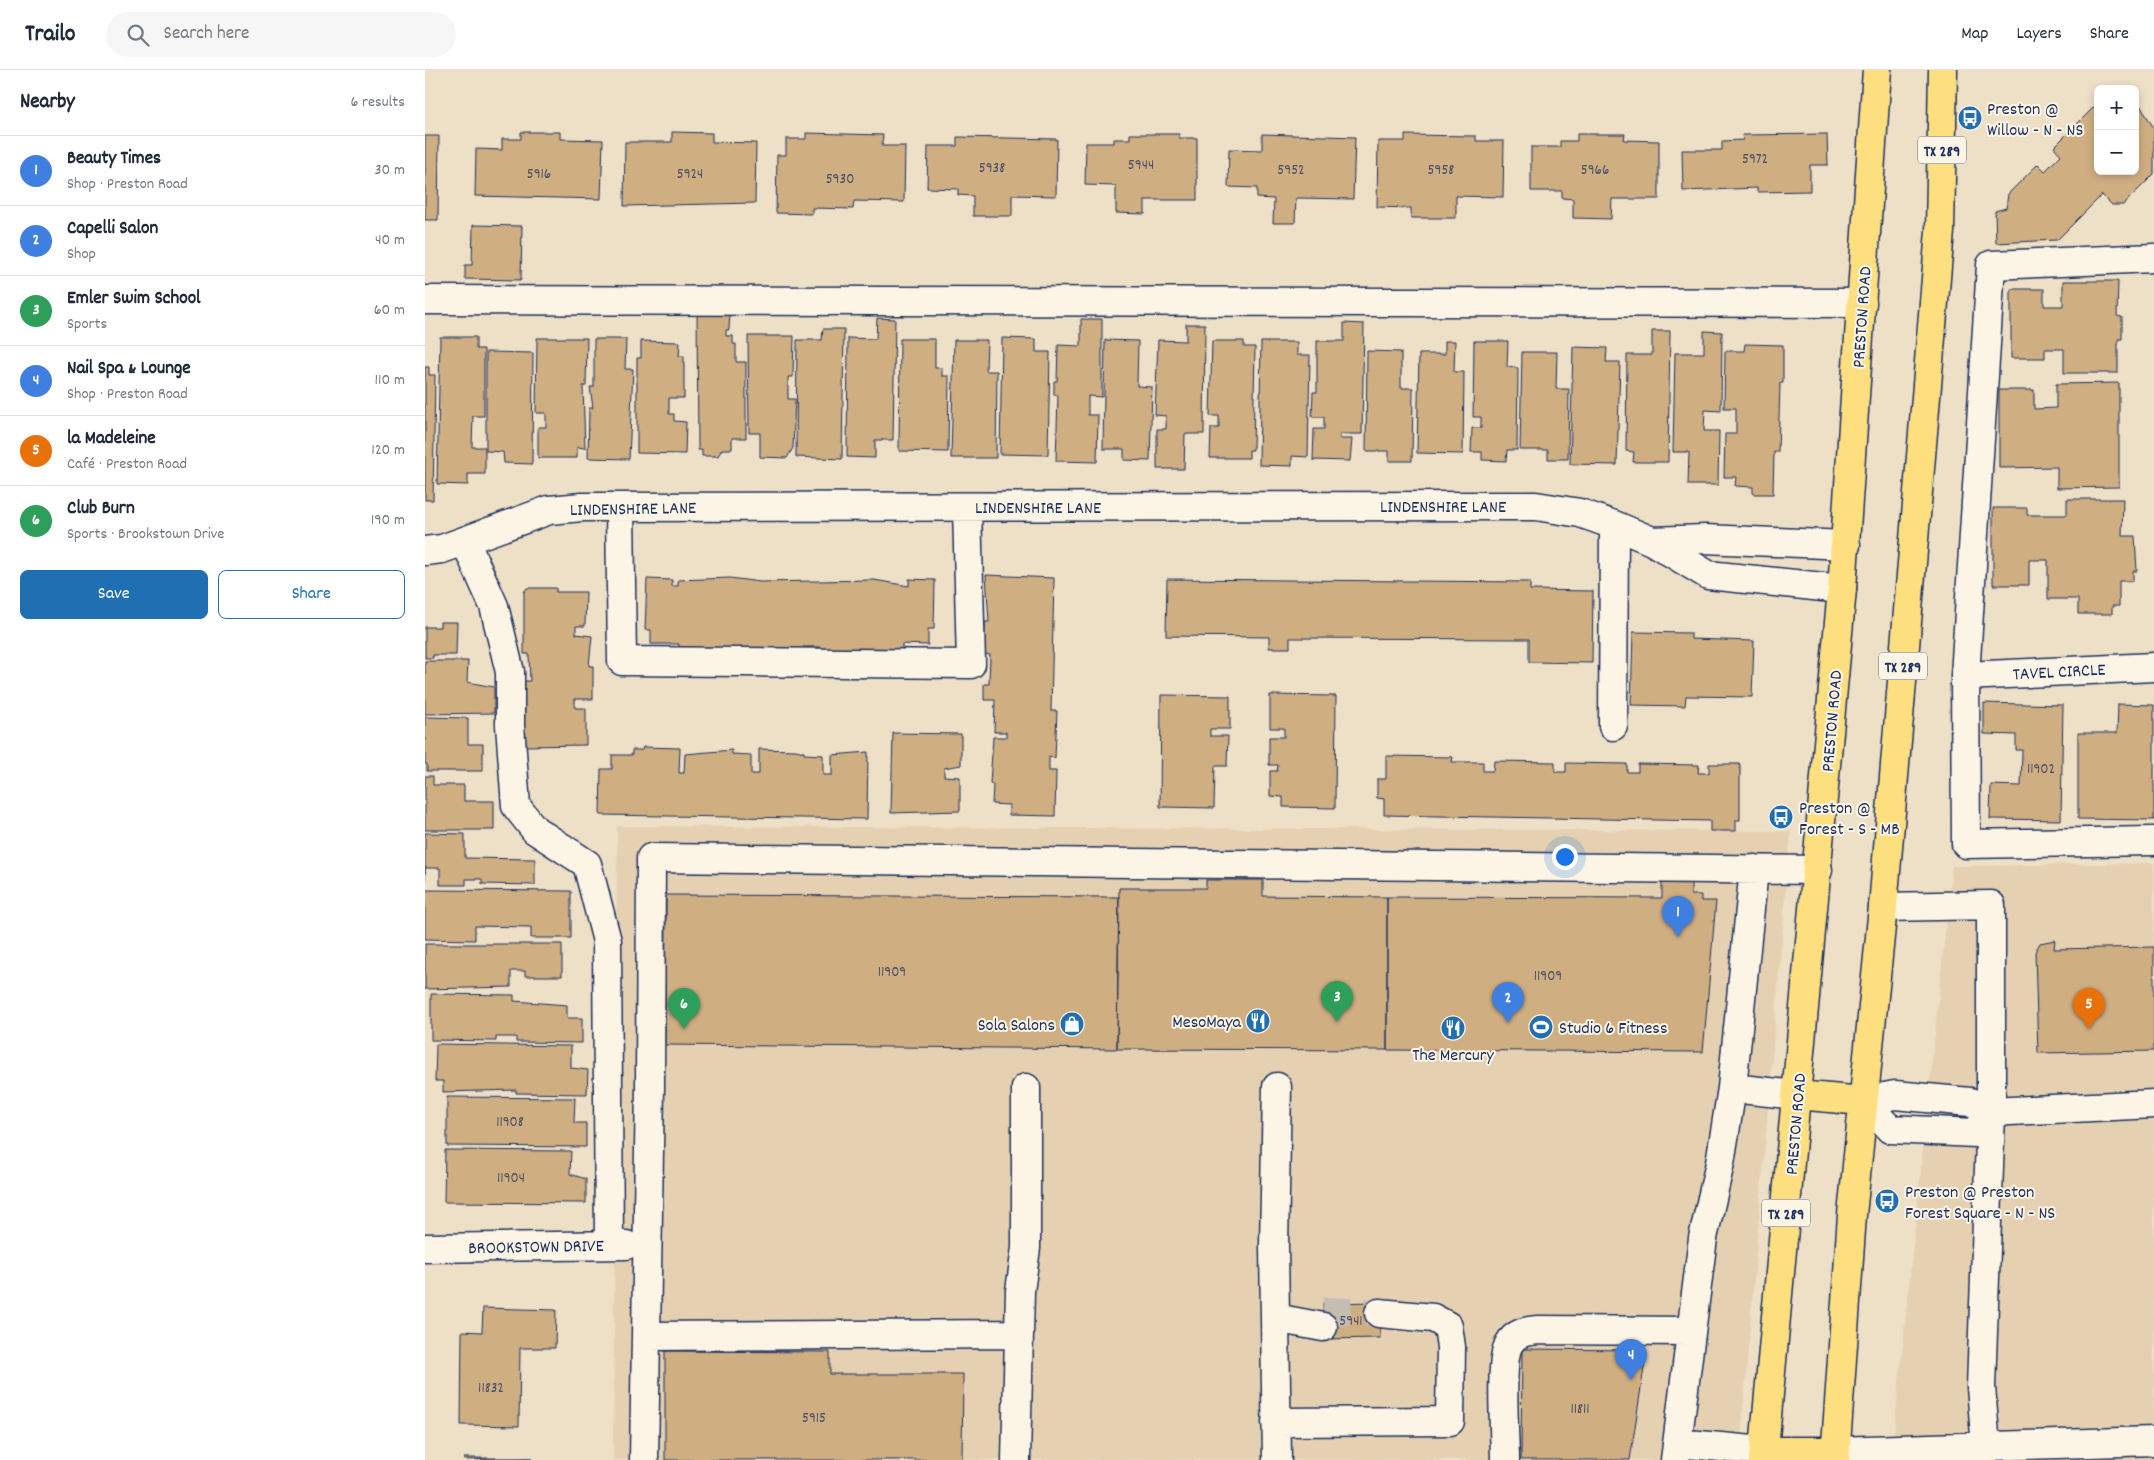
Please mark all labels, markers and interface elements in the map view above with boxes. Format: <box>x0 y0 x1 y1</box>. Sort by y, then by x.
search box <box>106 12 456 57</box>
text: Trailo <box>25 18 76 52</box>
icon: search <box>124 21 152 49</box>
text: Search here <box>164 21 249 48</box>
text: Map <box>1961 22 1988 47</box>
text: Layers <box>2016 22 2062 47</box>
text: Share <box>2090 22 2129 47</box>
map controls <box>2094 85 2139 175</box>
button: + <box>2094 85 2139 130</box>
text: Nearby <box>20 88 75 118</box>
text: 6 results <box>350 91 405 114</box>
place label: Preston @ Willow - N - NS <box>1987 98 2083 144</box>
bus stop icon: Preston @ Willow - N - NS <box>1957 105 1983 131</box>
button: − <box>2094 130 2139 175</box>
road number: TX 289 <box>1918 136 1966 164</box>
text: Beauty Times <box>67 146 161 173</box>
house number: 5972 <box>1742 149 1768 171</box>
house number: 5944 <box>1128 155 1154 177</box>
house number: 5938 <box>979 158 1005 180</box>
text: 1 <box>34 159 38 182</box>
text: 30 m <box>375 159 405 182</box>
house number: 5952 <box>1277 160 1305 182</box>
house number: 5958 <box>1428 160 1454 182</box>
house number: 5966 <box>1581 160 1609 182</box>
house number: 5916 <box>527 164 551 186</box>
house number: 5924 <box>677 164 703 186</box>
house number: 5930 <box>826 169 854 191</box>
text: Shop · Preston Road <box>67 173 188 196</box>
text: Capelli Salon <box>67 216 158 243</box>
text: 2 <box>33 229 40 252</box>
text: 40 m <box>375 229 405 252</box>
text: Shop <box>67 243 96 266</box>
street label: PRESTON ROAD <box>1847 266 1880 369</box>
text: Emler Swim School <box>67 286 201 313</box>
text: 3 <box>32 299 40 322</box>
text: 60 m <box>374 299 405 322</box>
text: Sports <box>67 313 107 336</box>
text: Nail Spa & Lounge <box>67 356 191 383</box>
text: 4 <box>33 369 39 392</box>
text: 110 m <box>375 369 405 392</box>
text: Shop · Preston Road <box>67 383 188 406</box>
text: la Madeleine <box>67 426 156 453</box>
text: 5 <box>32 439 40 462</box>
text: 120 m <box>371 439 405 462</box>
text: Café · Preston Road <box>67 453 187 476</box>
text: Club Burn <box>67 496 135 523</box>
street label: LINDENSHIRE LANE <box>1380 496 1506 521</box>
street label: LINDENSHIRE LANE <box>570 497 696 524</box>
street label: LINDENSHIRE LANE <box>975 497 1101 522</box>
text: 6 <box>32 509 40 532</box>
text: 190 m <box>371 509 405 532</box>
text: Sports · Brookstown Drive <box>67 523 224 546</box>
button: Save <box>20 570 208 619</box>
button: Share <box>218 570 405 619</box>
road number: TX 289 <box>1879 652 1927 680</box>
street label: TAVEL CIRCLE <box>2012 659 2106 688</box>
street label: PRESTON ROAD <box>1817 669 1850 773</box>
house number: 11902 <box>2027 759 2055 781</box>
place label: Preston @ Forest - S - MB <box>1799 797 1900 843</box>
bus stop icon: Preston @ Forest - S - MB <box>1768 804 1794 830</box>
your location <box>1552 844 1578 870</box>
pin: 1 <box>1662 896 1694 937</box>
house number: 11909 <box>878 962 906 984</box>
house number: 11909 <box>1534 966 1562 988</box>
pin: 3 <box>1321 981 1353 1022</box>
pin: 2 <box>1492 982 1524 1023</box>
pin: 6 <box>668 988 700 1029</box>
pin: 5 <box>2073 988 2105 1029</box>
restaurant icon: MesoMaya <box>1245 1008 1271 1034</box>
shop icon: Sola Salons <box>1059 1011 1085 1037</box>
place label: MesoMaya <box>1172 1011 1242 1036</box>
place label: Sola Salons <box>978 1014 1055 1039</box>
sports icon: Studio 6 Fitness <box>1528 1014 1554 1040</box>
restaurant icon: The Mercury <box>1440 1015 1466 1041</box>
place label: Studio 6 Fitness <box>1559 1017 1668 1042</box>
place label: The Mercury <box>1412 1044 1495 1069</box>
street label: PRESTON ROAD <box>1781 1072 1814 1176</box>
house number: 11908 <box>496 1112 524 1134</box>
house number: 11904 <box>497 1168 525 1190</box>
place label: Preston @ Preston Forest Square - N - NS <box>1905 1181 2055 1227</box>
bus stop icon: Preston @ Preston Forest Square - N - NS <box>1874 1188 1900 1214</box>
road number: TX 289 <box>1762 1200 1810 1226</box>
street label: BROOKSTOWN DRIVE <box>468 1235 604 1262</box>
house number: 5941 <box>1339 1311 1363 1333</box>
pin: 4 <box>1615 1339 1647 1380</box>
house number: 11832 <box>478 1378 504 1400</box>
house number: 11811 <box>1570 1399 1590 1421</box>
house number: 5915 <box>802 1408 826 1430</box>

